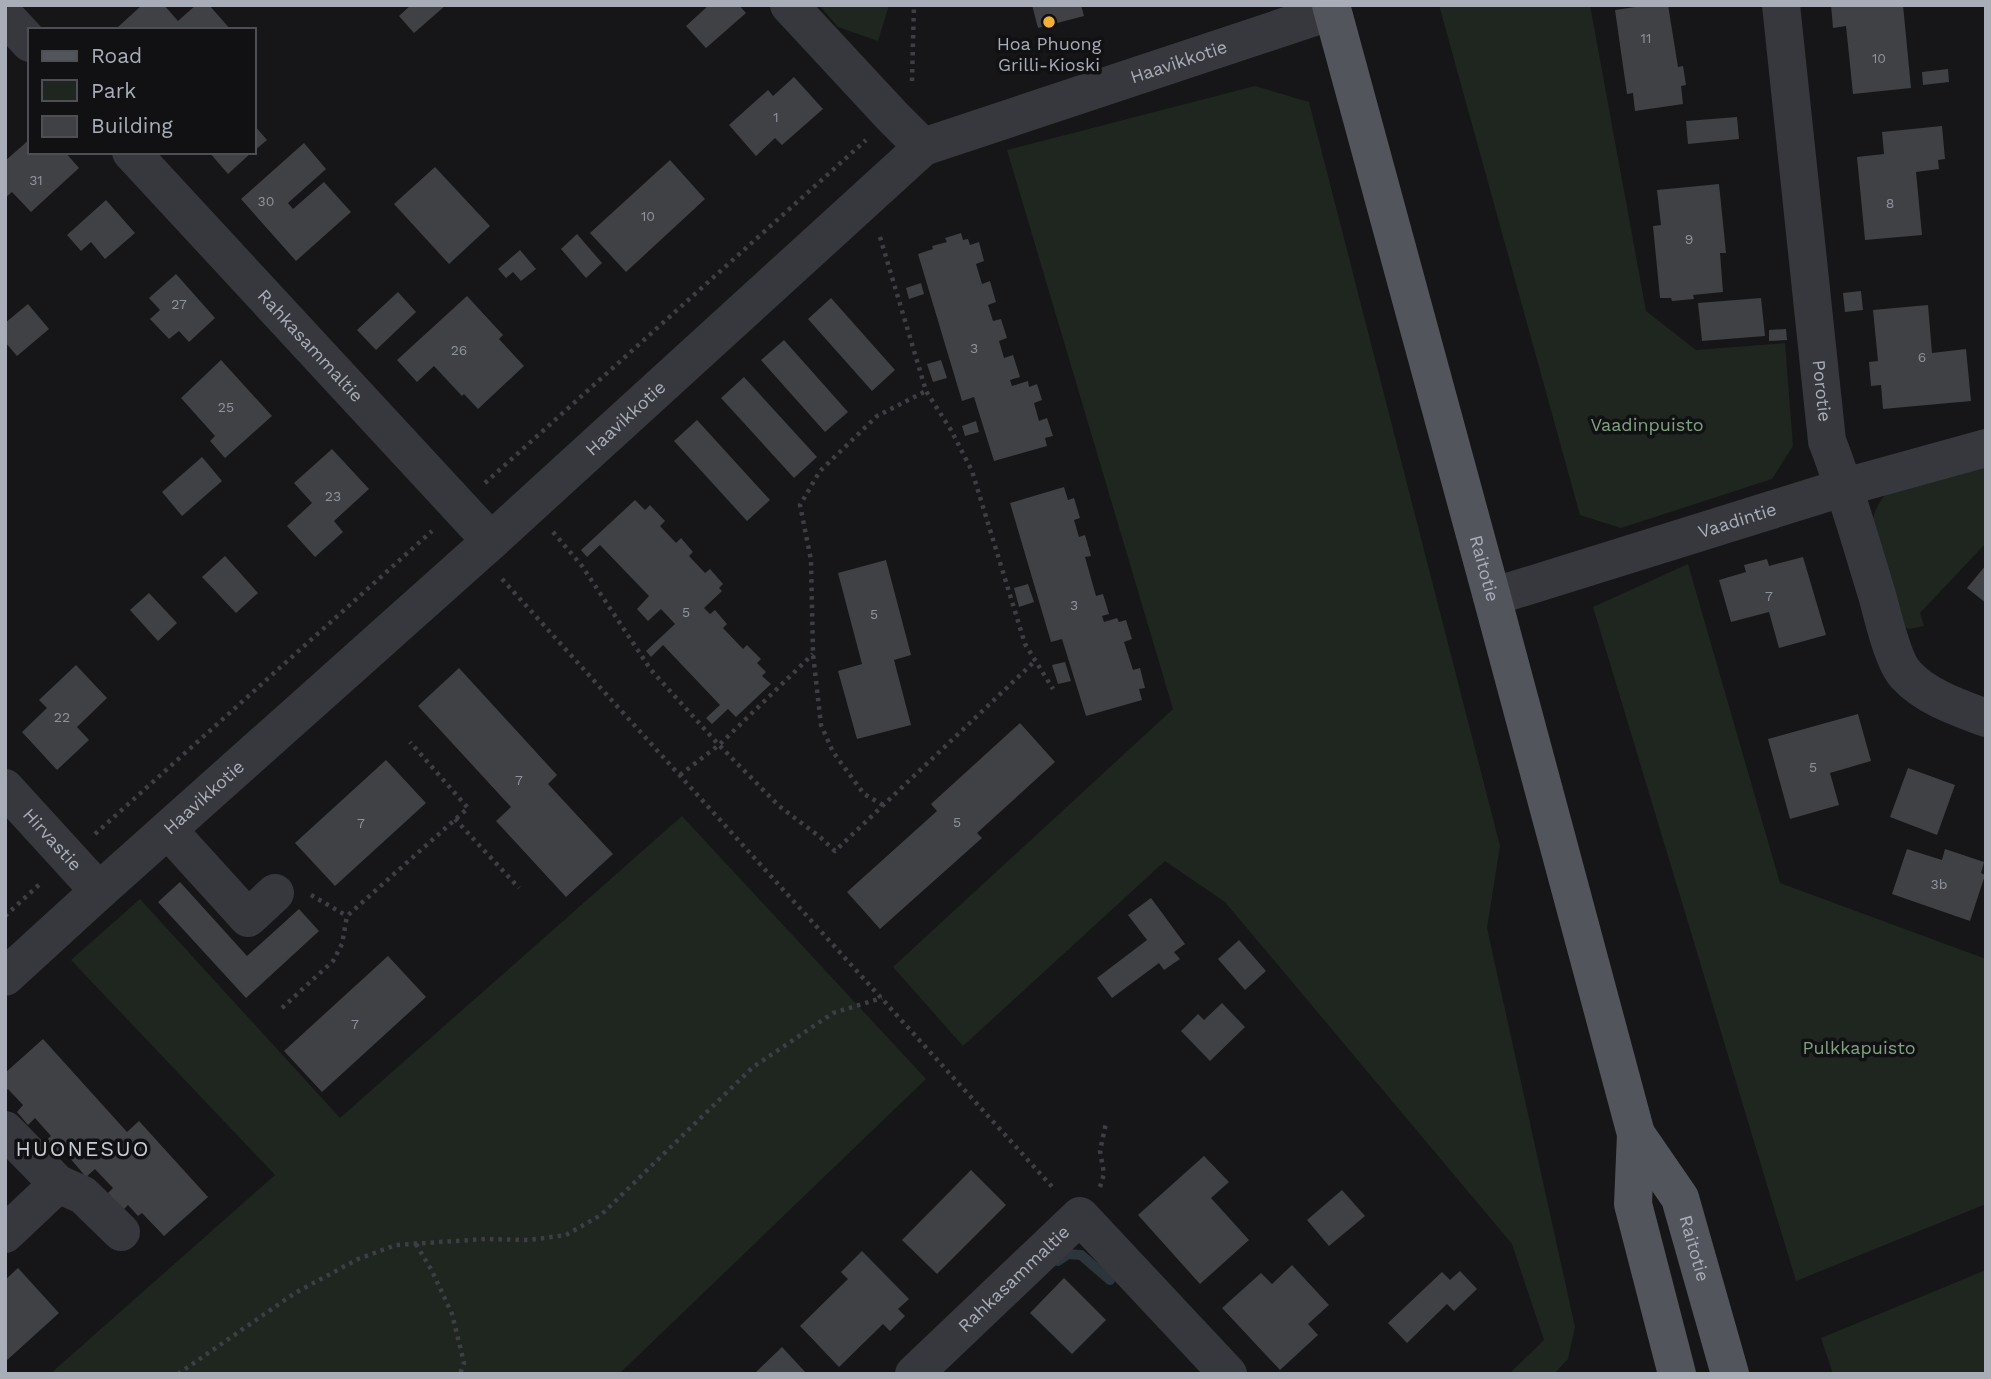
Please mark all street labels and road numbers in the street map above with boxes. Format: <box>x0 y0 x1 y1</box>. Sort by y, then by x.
street label: Haavikkotie <box>1127 36 1230 87</box>
street label: Rahkasammaltie <box>253 285 368 406</box>
street label: Porotie <box>1809 359 1836 423</box>
street label: Haavikkotie <box>581 376 670 460</box>
street label: Vaadintie <box>1695 498 1779 542</box>
street label: Raitotie <box>1466 533 1504 604</box>
street label: Haavikkotie <box>159 756 248 838</box>
street label: Hirvastie <box>19 804 86 875</box>
street label: Raitotie <box>1675 1213 1714 1284</box>
street label: Rahkasammaltie <box>954 1221 1074 1336</box>

